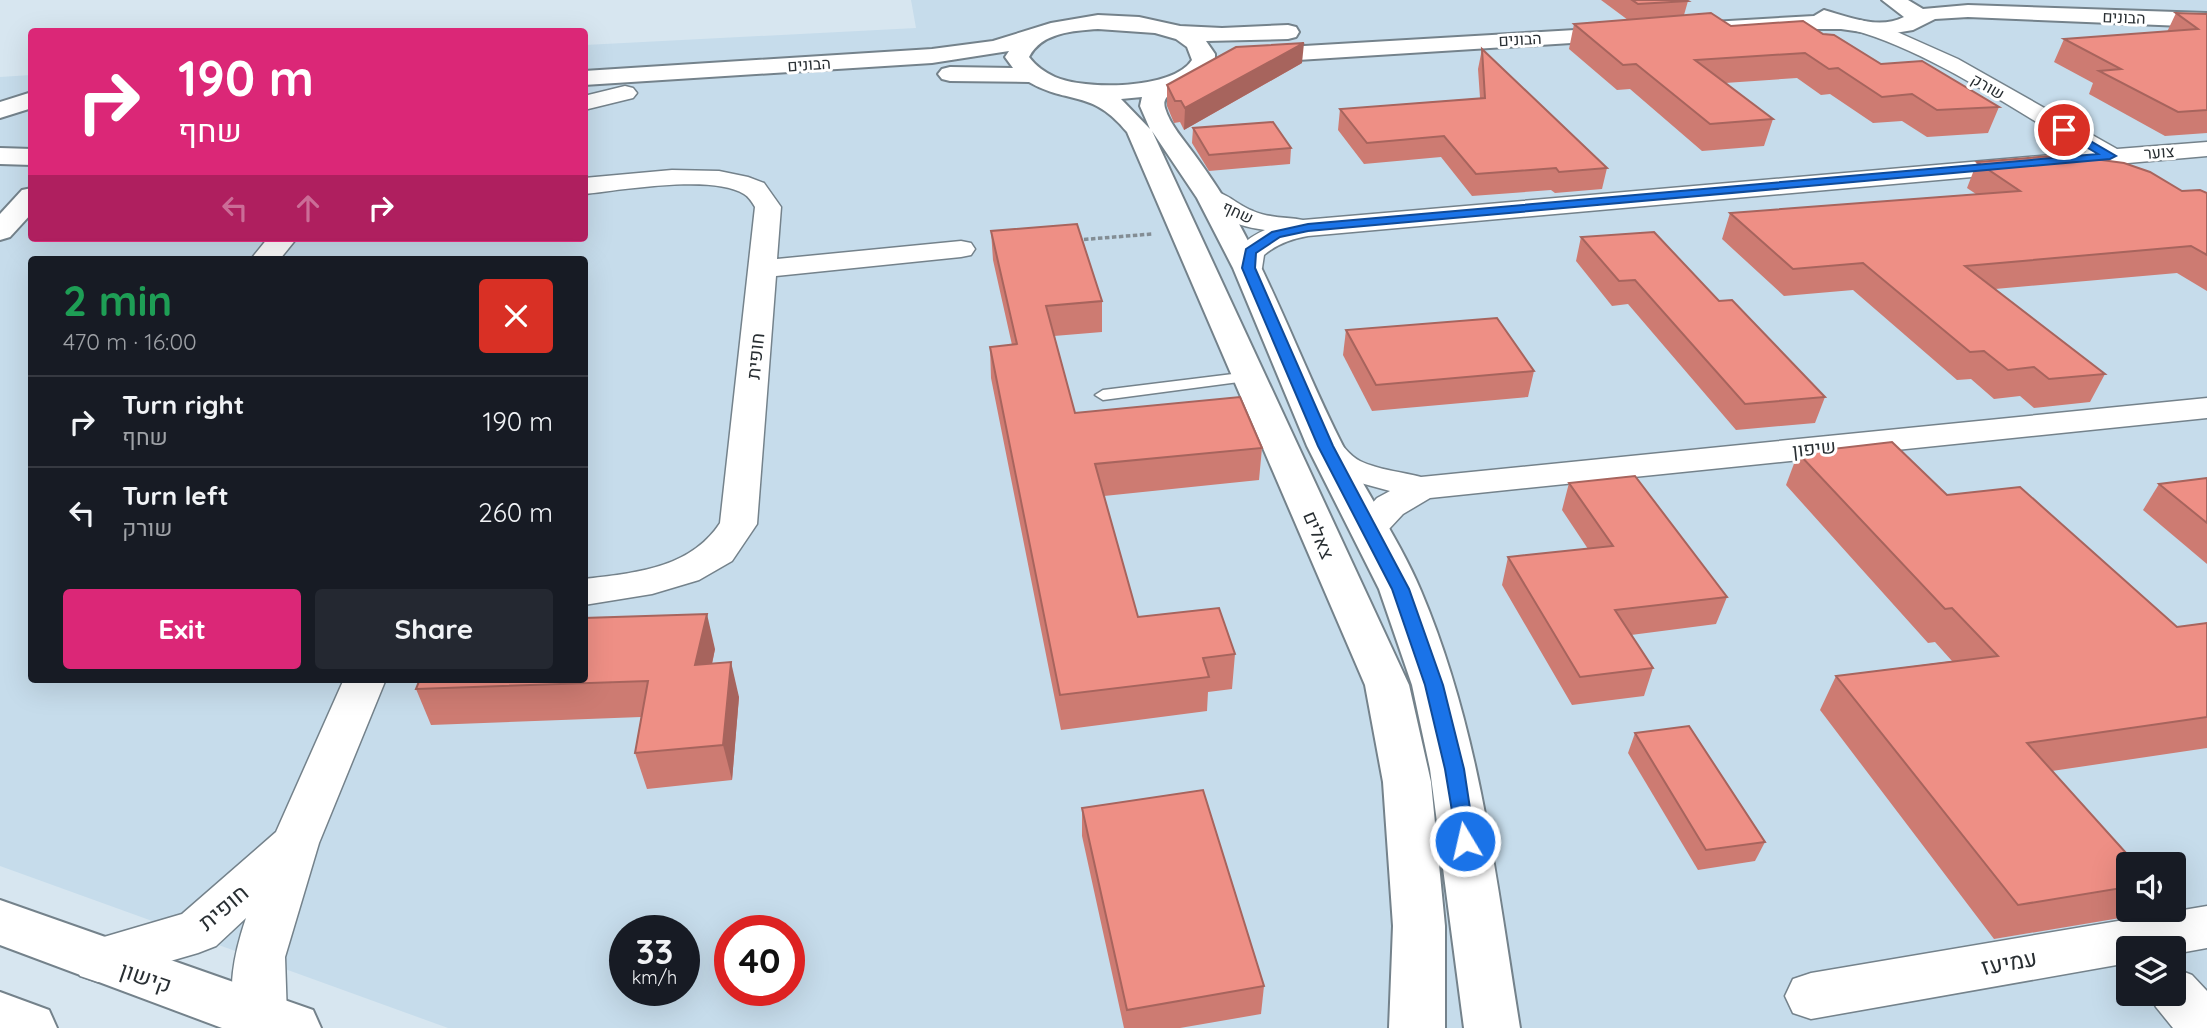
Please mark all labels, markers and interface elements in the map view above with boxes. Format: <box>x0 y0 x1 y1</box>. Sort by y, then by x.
street label: הבונים <box>2102 6 2146 28</box>
street label: הבונים <box>1498 28 1542 50</box>
text: 190 m <box>178 47 314 108</box>
street label: הבונים <box>787 53 831 75</box>
icon: right <box>63 56 154 147</box>
street label: שורק <box>1968 69 2008 103</box>
pin <box>2034 100 2094 160</box>
text: שחף <box>178 110 242 150</box>
icon: arrive <box>2045 111 2083 149</box>
street label: צוער <box>2143 141 2175 163</box>
icon: left <box>216 189 254 227</box>
icon: ahead <box>289 189 327 227</box>
icon: right <box>362 189 400 227</box>
street label: שחף <box>1219 196 1257 228</box>
text: 2 min <box>63 274 172 327</box>
button: close <box>479 279 553 353</box>
text: 470 m · 16:00 <box>63 327 197 356</box>
street label: חופית <box>741 332 769 380</box>
text: Turn right <box>122 388 244 421</box>
icon: right <box>63 403 101 441</box>
text: 190 m <box>483 405 553 438</box>
text: שחף <box>122 422 168 451</box>
street label: שיפון <box>1791 434 1837 462</box>
text: Turn left <box>122 479 229 512</box>
icon: left <box>63 494 101 532</box>
text: 260 m <box>478 496 553 529</box>
street label: צאלים <box>1298 507 1340 563</box>
text: שורק <box>122 513 173 542</box>
button: Exit <box>63 589 301 669</box>
button: Share <box>315 589 553 669</box>
position arrow <box>1428 804 1502 878</box>
map controls <box>2116 852 2186 1006</box>
button: sound <box>2116 852 2186 922</box>
street label: חופית <box>192 878 254 936</box>
speed limit sign: 40 <box>714 915 805 1006</box>
text: 33 <box>636 929 673 973</box>
button: layers <box>2116 936 2186 1006</box>
street label: עמיעז <box>1979 943 2039 981</box>
street label: קישון <box>116 955 176 999</box>
text: km/h <box>632 966 677 989</box>

